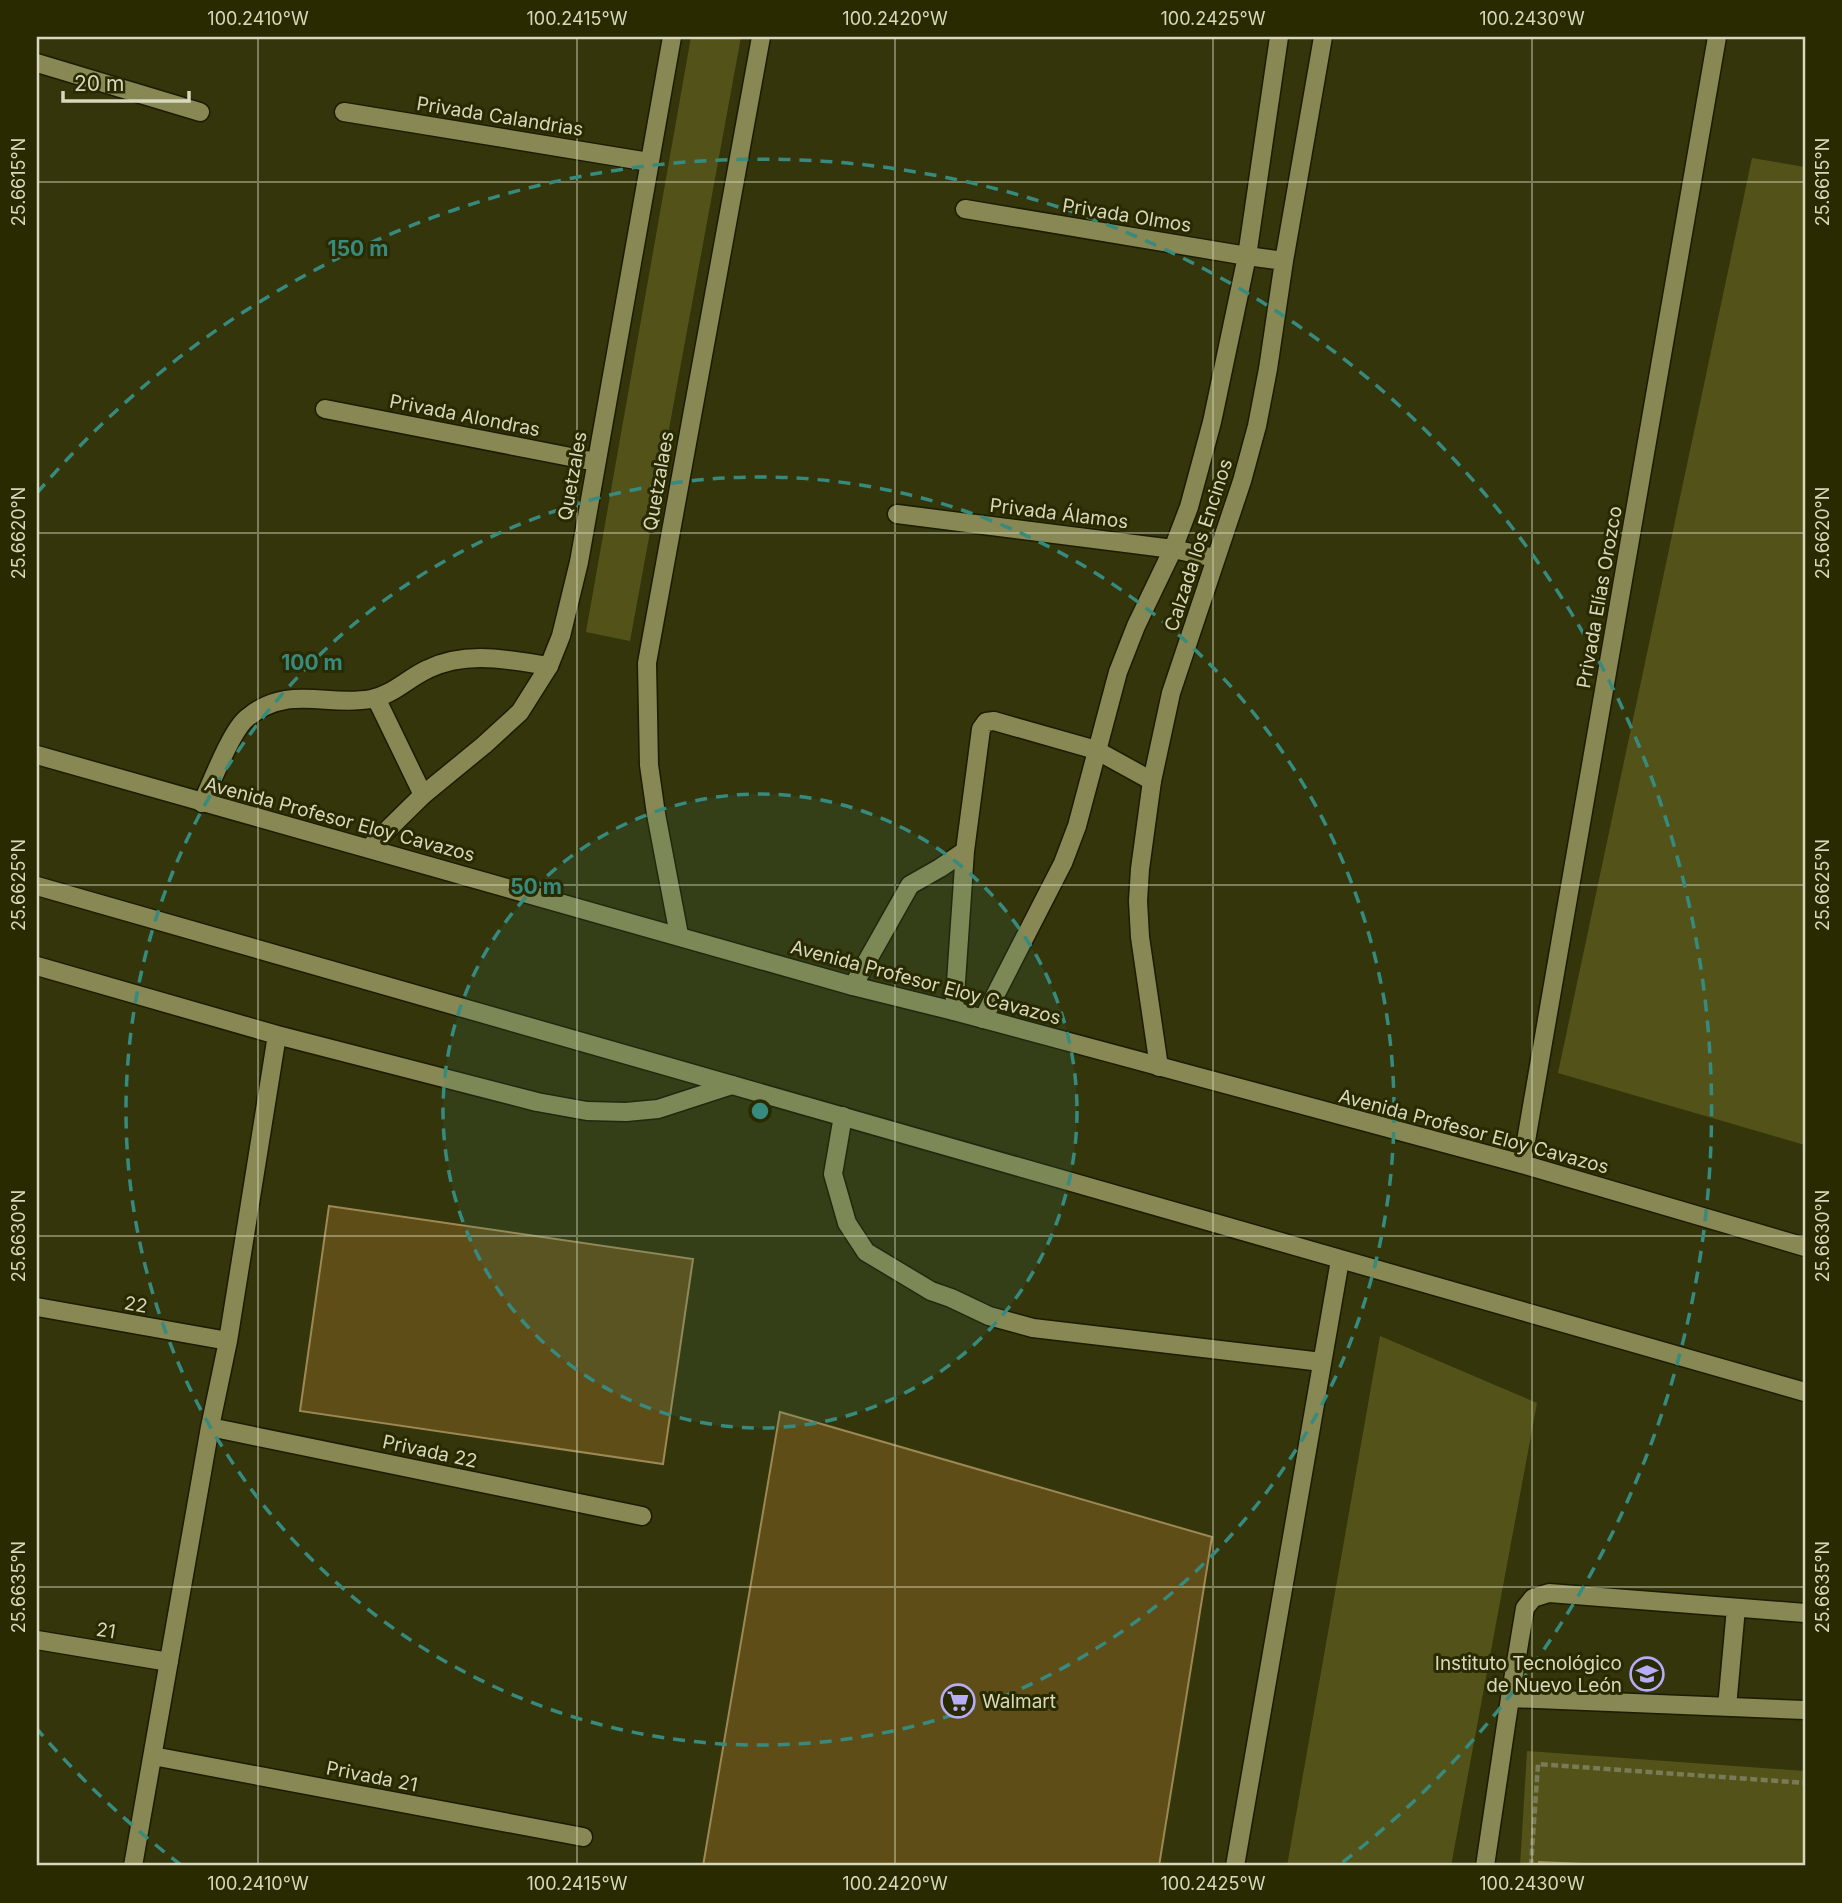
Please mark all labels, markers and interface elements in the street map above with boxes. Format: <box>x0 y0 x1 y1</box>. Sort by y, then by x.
text: 100.2410°W <box>207 8 309 29</box>
text: 100.2415°W <box>527 8 628 29</box>
text: 100.2420°W <box>842 8 948 29</box>
text: 100.2425°W <box>1161 8 1266 29</box>
text: 100.2430°W <box>1479 8 1585 29</box>
scale bar <box>63 60 189 104</box>
text: 20 m <box>74 71 124 96</box>
street label: Privada Calandrias <box>415 92 585 141</box>
text: 25.6615°N <box>8 138 29 226</box>
text: 25.6615°N <box>1812 138 1833 226</box>
street label: Privada Olmos <box>1061 194 1193 237</box>
text: 150 m <box>328 236 388 261</box>
street label: Privada Alondras <box>388 390 542 441</box>
street label: Quetzales <box>553 430 592 522</box>
street label: Quetzalaes <box>638 430 679 533</box>
street label: Calzada los Encinos <box>1160 456 1237 634</box>
text: 25.6620°N <box>8 487 29 579</box>
text: 25.6620°N <box>1812 487 1833 579</box>
street label: Privada Álamos <box>988 493 1130 533</box>
street label: Privada Elías Orozco <box>1572 504 1627 690</box>
text: 100 m <box>281 650 343 675</box>
street label: Avenida Profesor Eloy Cavazos <box>202 772 477 867</box>
text: 25.6625°N <box>8 839 29 931</box>
text: 25.6625°N <box>1812 839 1833 931</box>
text: 50 m <box>510 874 562 899</box>
street label: Avenida Profesor Eloy Cavazos <box>788 935 1063 1030</box>
street label: Avenida Profesor Eloy Cavazos <box>1336 1084 1611 1179</box>
centre of rings <box>748 1099 772 1123</box>
text: 25.6630°N <box>8 1190 29 1282</box>
text: 25.6630°N <box>1812 1190 1833 1282</box>
street label: 22 <box>122 1291 149 1318</box>
street label: Privada 22 <box>380 1430 479 1473</box>
text: 25.6635°N <box>8 1541 29 1633</box>
text: 25.6635°N <box>1812 1541 1833 1633</box>
street label: 21 <box>95 1618 117 1643</box>
place label: Instituto Tecnológico de Nuevo León <box>1435 1652 1622 1697</box>
school or university icon: Instituto Tecnológico de Nuevo León <box>1628 1655 1666 1693</box>
supermarket icon: Walmart <box>939 1682 977 1720</box>
place label: Walmart <box>982 1690 1056 1713</box>
street label: Privada 21 <box>324 1756 419 1797</box>
text: 100.2410°W <box>207 1873 309 1894</box>
text: 100.2415°W <box>527 1873 628 1894</box>
text: 100.2420°W <box>842 1873 948 1894</box>
text: 100.2425°W <box>1161 1873 1266 1894</box>
text: 100.2430°W <box>1479 1873 1585 1894</box>

